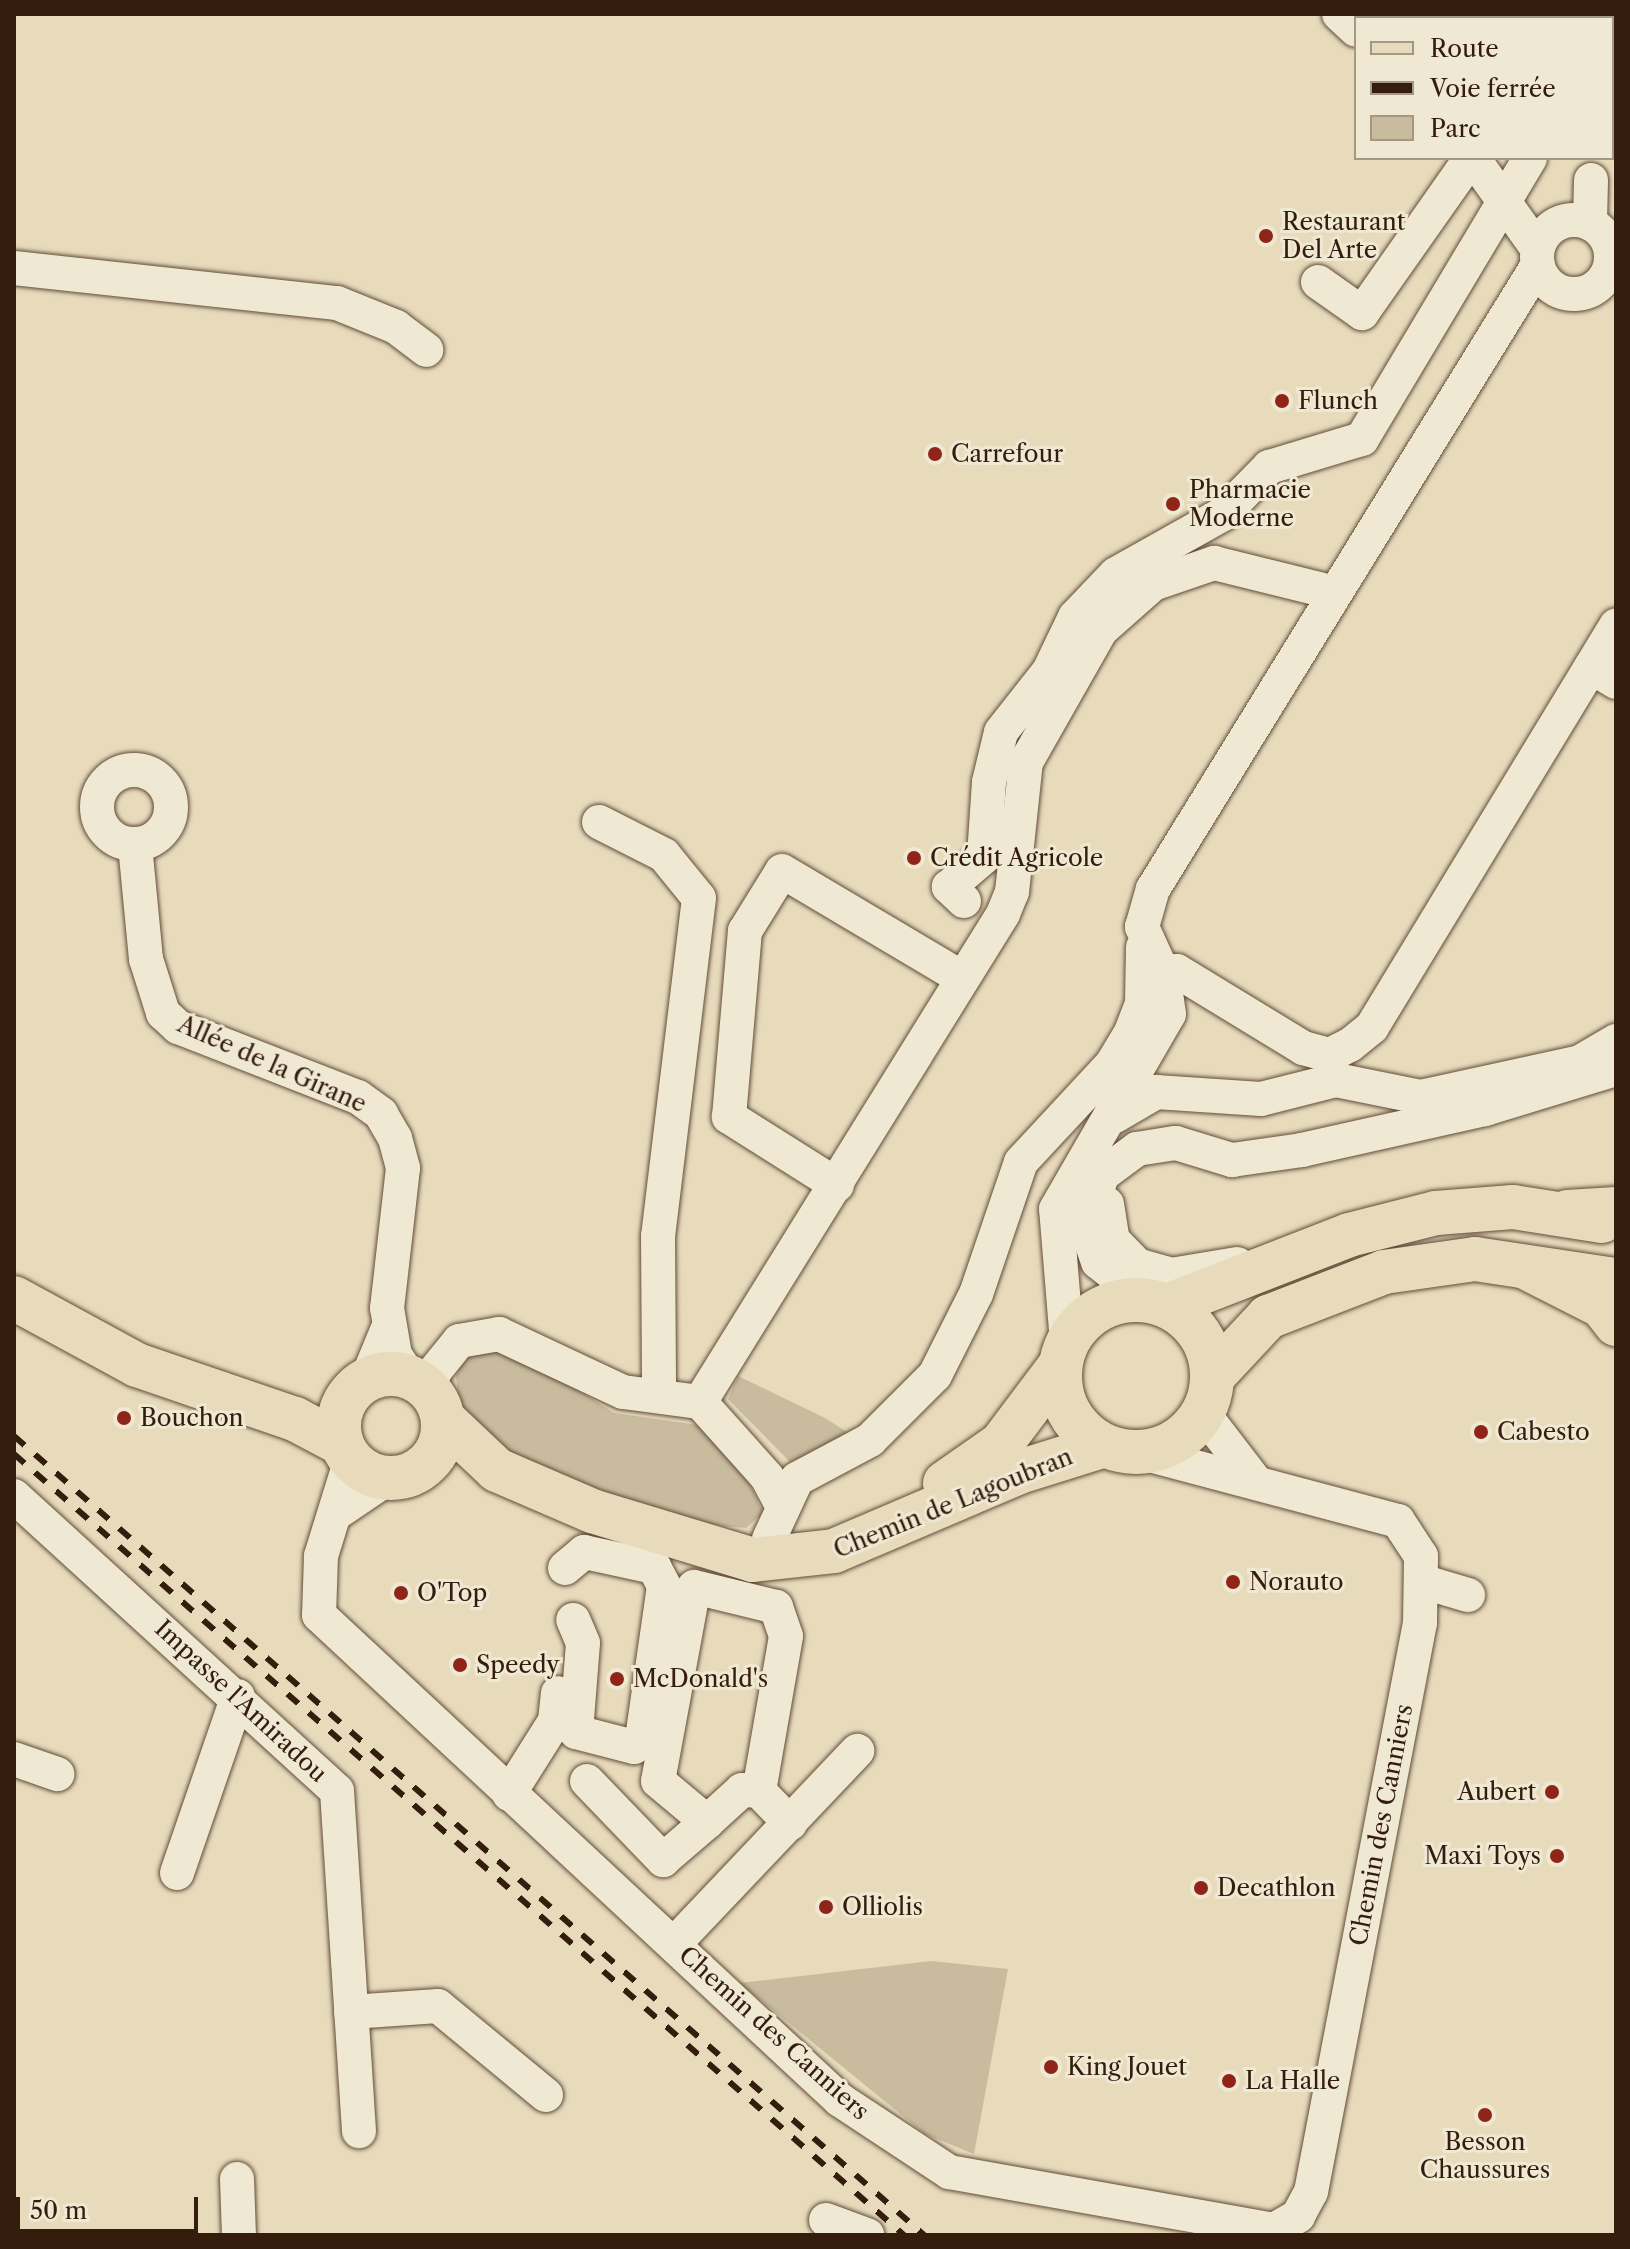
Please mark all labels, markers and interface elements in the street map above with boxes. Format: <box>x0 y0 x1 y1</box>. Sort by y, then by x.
legend <box>1354 16 1614 160</box>
text: Route <box>1430 34 1499 63</box>
text: Voie ferrée <box>1430 74 1556 103</box>
text: Parc <box>1430 114 1481 143</box>
place label: Restaurant Del Arte <box>1282 208 1405 264</box>
marker: Restaurant Del Arte <box>1257 227 1275 245</box>
place label: Flunch <box>1298 387 1378 415</box>
marker: Flunch <box>1273 392 1291 410</box>
place label: Carrefour <box>951 440 1063 468</box>
marker: Carrefour <box>926 445 944 463</box>
place label: Pharmacie Moderne <box>1189 476 1311 532</box>
marker: Pharmacie Moderne <box>1164 495 1182 513</box>
place label: Crédit Agricole <box>930 844 1104 872</box>
marker: Crédit Agricole <box>905 849 923 867</box>
street label: Allée de la Girane <box>173 1009 371 1119</box>
place label: Bouchon <box>140 1404 244 1432</box>
marker: Bouchon <box>115 1409 133 1427</box>
place label: Cabesto <box>1497 1418 1590 1446</box>
marker: Cabesto <box>1472 1423 1490 1441</box>
street label: Chemin de Lagoubran <box>829 1442 1077 1564</box>
place label: Norauto <box>1249 1568 1344 1596</box>
marker: Norauto <box>1224 1573 1242 1591</box>
place label: O'Top <box>417 1579 487 1607</box>
marker: O'Top <box>392 1584 410 1602</box>
street label: Impasse l'Amiradou <box>149 1614 333 1788</box>
place label: Speedy <box>476 1651 560 1679</box>
marker: Speedy <box>451 1656 469 1674</box>
place label: McDonald's <box>633 1665 768 1693</box>
marker: McDonald's <box>608 1670 626 1688</box>
street label: Chemin des Canniers <box>1343 1702 1419 1948</box>
place label: Aubert <box>1457 1778 1536 1806</box>
marker: Aubert <box>1543 1783 1561 1801</box>
place label: Maxi Toys <box>1424 1842 1541 1870</box>
marker: Maxi Toys <box>1548 1847 1566 1865</box>
place label: Decathlon <box>1217 1874 1336 1902</box>
marker: Decathlon <box>1192 1879 1210 1897</box>
place label: Olliolis <box>842 1893 923 1921</box>
marker: Olliolis <box>817 1898 835 1916</box>
street label: Chemin des Canniers <box>673 1940 875 2126</box>
place label: King Jouet <box>1067 2053 1187 2081</box>
marker: King Jouet <box>1042 2058 1060 2076</box>
place label: La Halle <box>1245 2067 1341 2095</box>
marker: La Halle <box>1220 2072 1238 2090</box>
marker: Besson Chaussures <box>1476 2106 1494 2124</box>
place label: Besson Chaussures <box>1420 2128 1550 2184</box>
scale bar <box>20 2181 202 2231</box>
text: 50 m <box>30 2196 87 2225</box>

